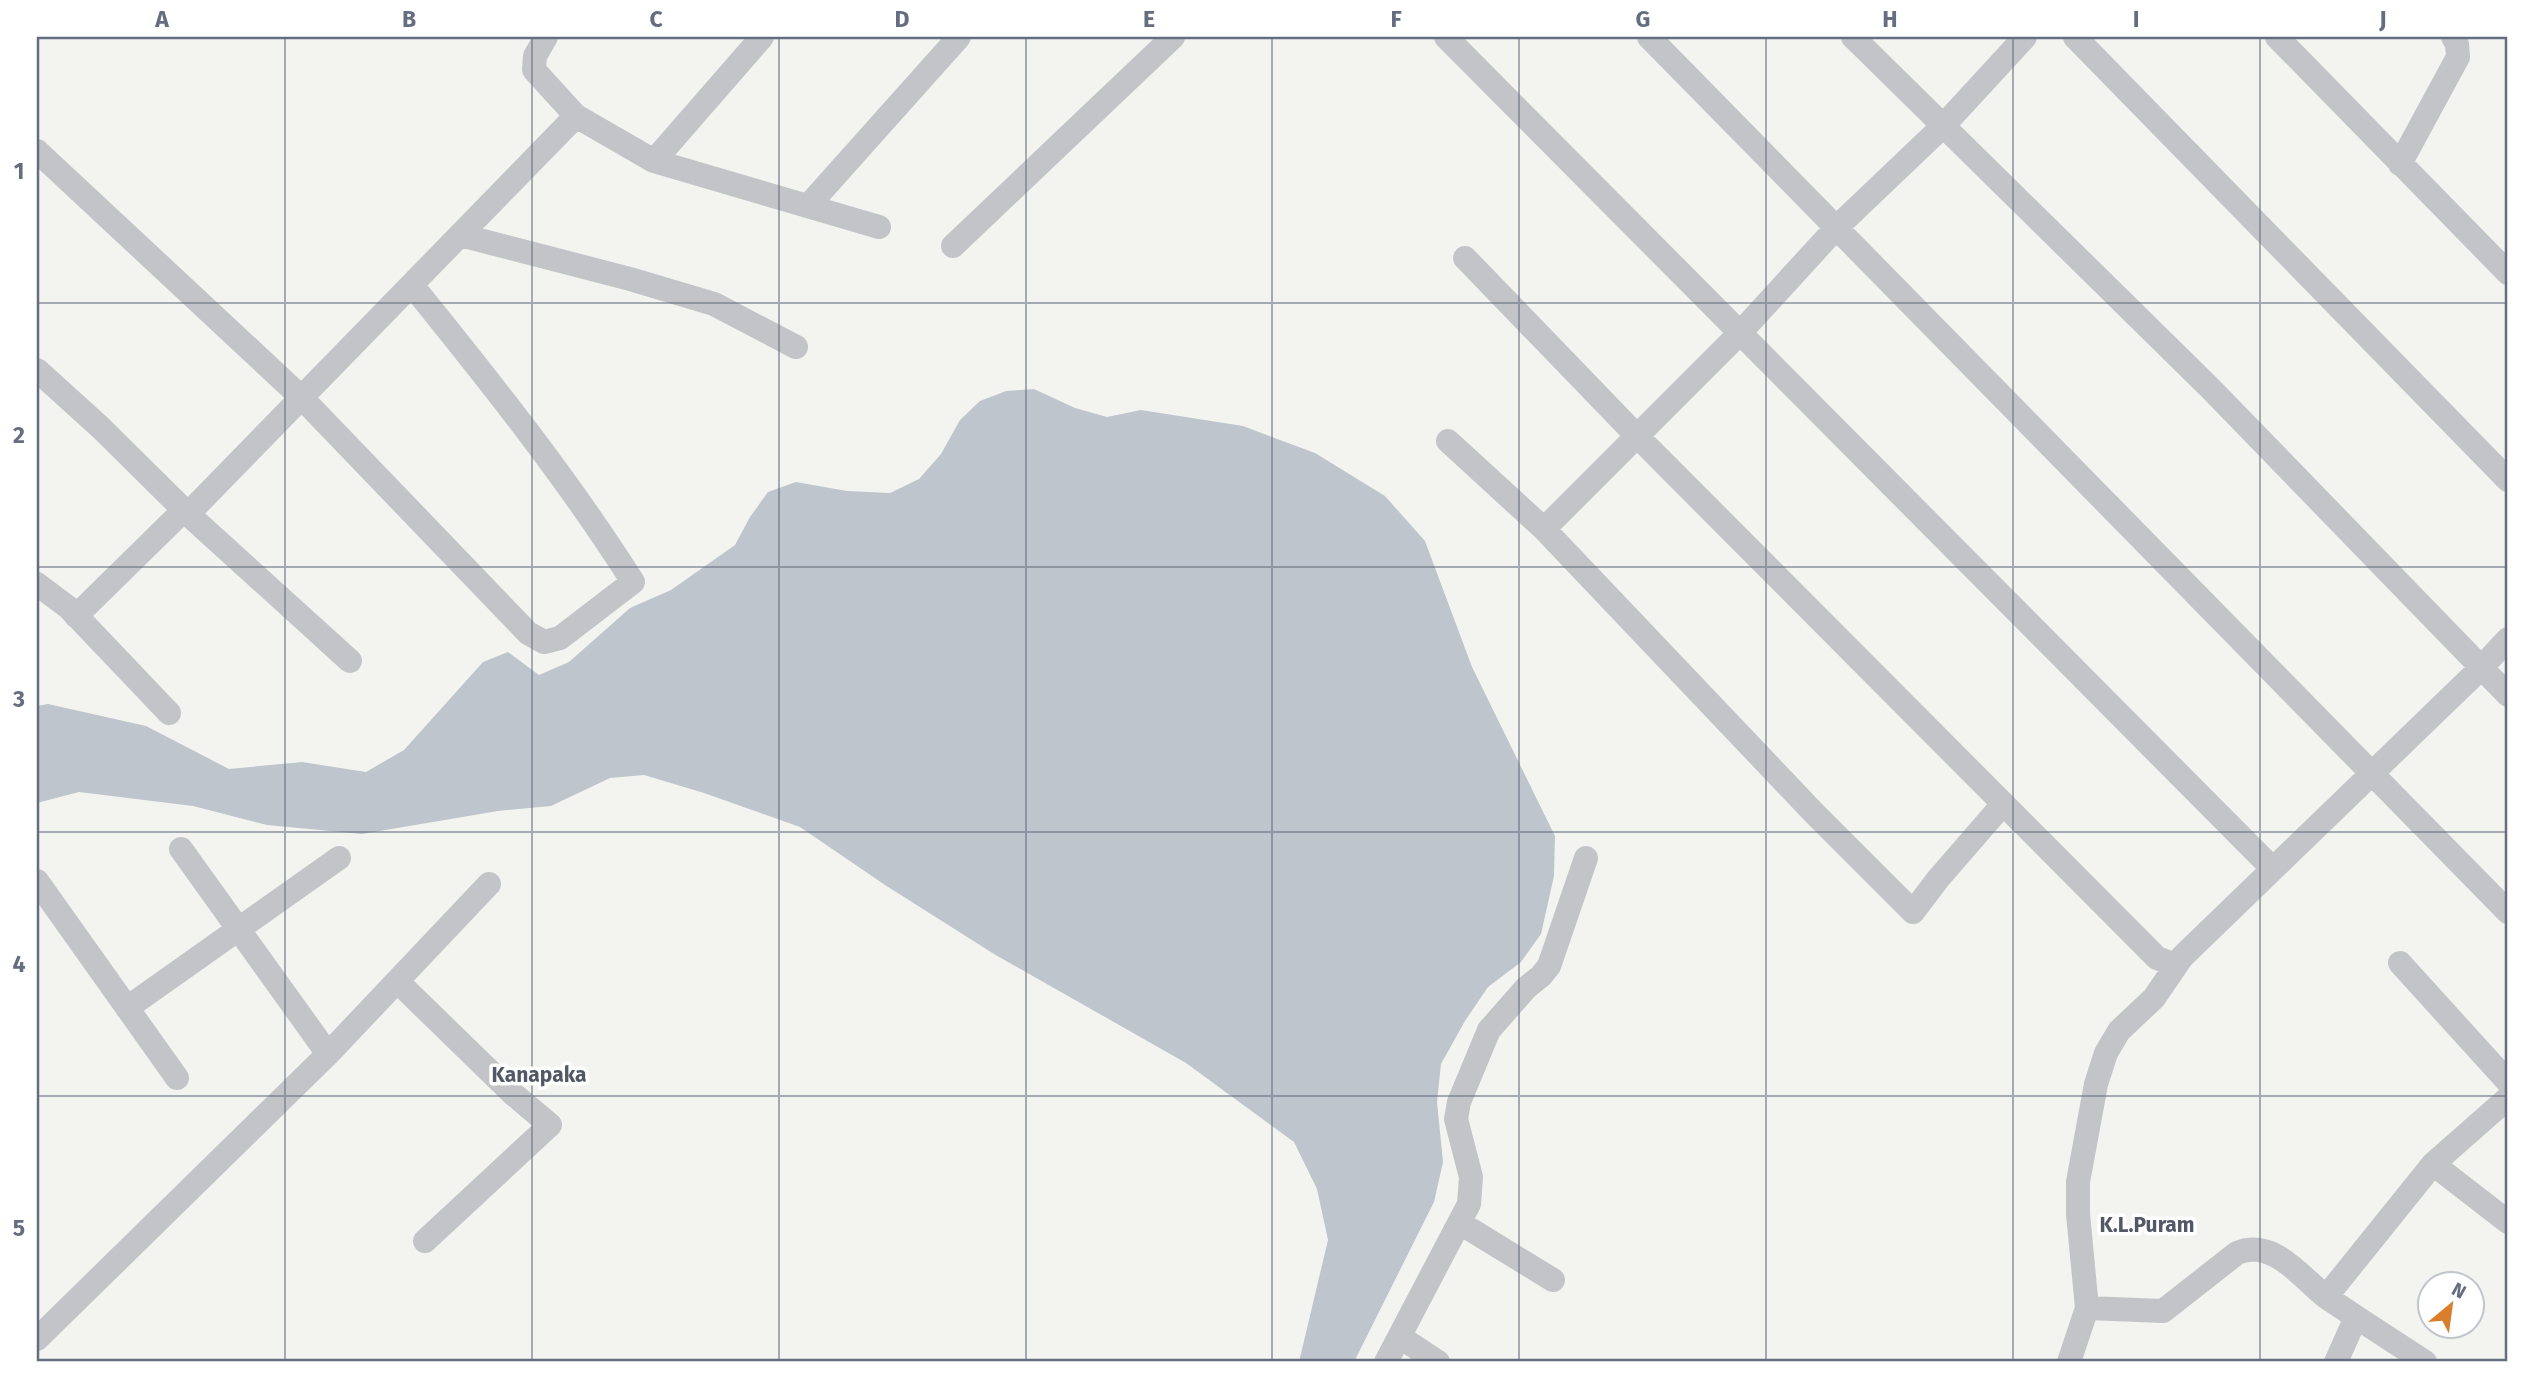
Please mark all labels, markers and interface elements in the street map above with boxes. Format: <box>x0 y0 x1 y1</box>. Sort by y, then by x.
text: A <box>154 5 169 33</box>
text: B <box>402 5 416 33</box>
text: C <box>649 5 663 33</box>
text: D <box>895 5 910 33</box>
text: E <box>1143 5 1155 33</box>
text: F <box>1390 5 1402 33</box>
text: G <box>1636 5 1650 33</box>
text: H <box>1882 5 1898 33</box>
text: I <box>2133 5 2139 33</box>
text: J <box>2378 5 2387 33</box>
text: 1 <box>14 157 24 185</box>
text: 2 <box>13 421 25 449</box>
text: 3 <box>12 685 25 713</box>
text: 4 <box>13 950 26 978</box>
district label: Kanapaka <box>492 1062 586 1088</box>
district label: K.L.Puram <box>2099 1212 2195 1238</box>
text: 5 <box>13 1214 25 1242</box>
north arrow <box>2416 1270 2486 1340</box>
text: N <box>2448 1277 2470 1304</box>

